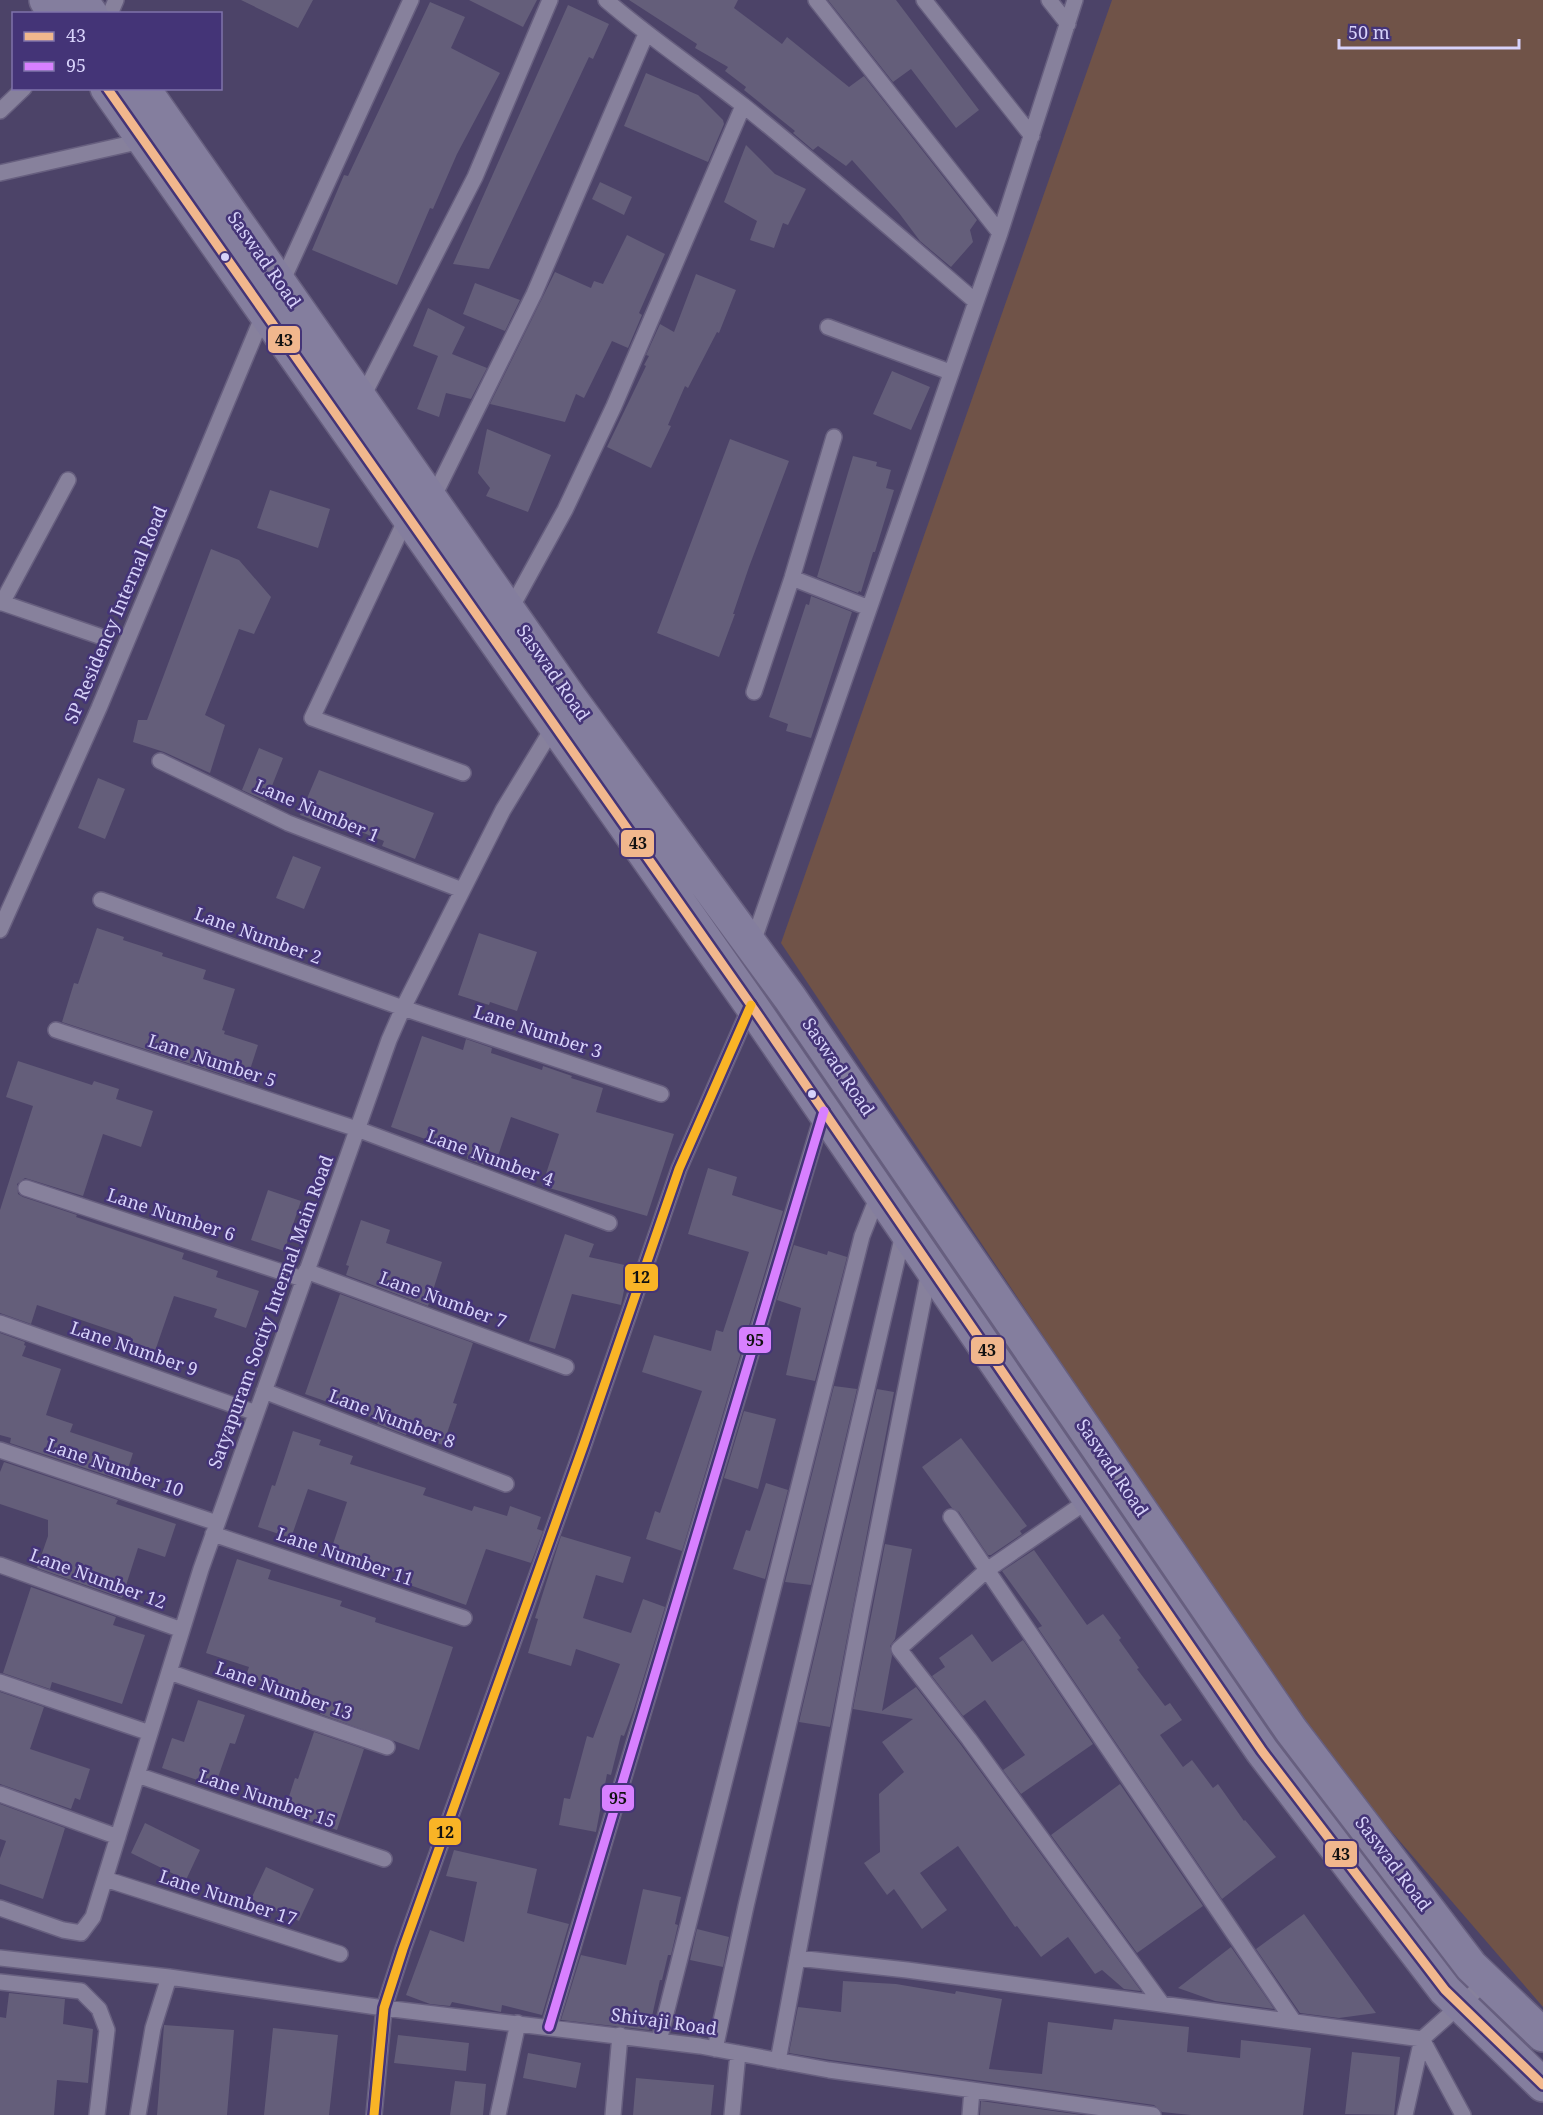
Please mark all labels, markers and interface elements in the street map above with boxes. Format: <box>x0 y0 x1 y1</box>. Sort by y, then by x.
legend <box>12 12 222 90</box>
scale bar <box>1339 12 1519 50</box>
text: 50 m <box>1348 20 1390 44</box>
text: 43 <box>66 23 86 47</box>
text: 95 <box>66 53 86 77</box>
street label: Saswad Road <box>223 206 307 313</box>
unlabelled marker <box>219 251 231 263</box>
line badge: 43 <box>267 325 301 354</box>
text: 43 <box>275 329 293 351</box>
street label: SP Residency Internal Road <box>58 502 172 727</box>
street label: Saswad Road <box>512 619 596 726</box>
street label: Lane Number 1 <box>251 773 383 847</box>
line badge: 43 <box>620 829 655 858</box>
text: 43 <box>629 832 647 854</box>
street label: Lane Number 2 <box>192 901 325 969</box>
street label: Lane Number 3 <box>471 999 605 1063</box>
street label: Saswad Road <box>797 1013 880 1120</box>
street label: Lane Number 5 <box>145 1028 279 1092</box>
unlabelled marker <box>806 1088 818 1100</box>
street label: Lane Number 4 <box>424 1123 557 1191</box>
street label: Satyapuram Socity Internal Main Road <box>202 1152 338 1472</box>
street label: Lane Number 6 <box>104 1182 238 1246</box>
line badge: 12 <box>624 1263 659 1292</box>
street label: Lane Number 7 <box>377 1265 510 1333</box>
text: 12 <box>632 1266 650 1288</box>
street label: Lane Number 9 <box>67 1315 201 1381</box>
line badge: 95 <box>738 1326 772 1354</box>
text: 95 <box>746 1329 764 1351</box>
line badge: 43 <box>970 1336 1005 1365</box>
text: 43 <box>978 1339 996 1361</box>
street label: Lane Number 8 <box>326 1383 459 1453</box>
street label: Saswad Road <box>1071 1414 1154 1521</box>
street label: Lane Number 10 <box>44 1432 187 1502</box>
street label: Lane Number 11 <box>274 1521 417 1591</box>
street label: Lane Number 12 <box>27 1542 170 1614</box>
street label: Lane Number 13 <box>213 1655 356 1725</box>
street label: Lane Number 15 <box>196 1763 339 1833</box>
line badge: 95 <box>601 1784 635 1812</box>
text: 95 <box>609 1787 627 1809</box>
street label: Saswad Road <box>1350 1811 1437 1916</box>
line badge: 12 <box>428 1817 462 1846</box>
text: 12 <box>436 1821 454 1843</box>
line badge: 43 <box>1324 1840 1358 1868</box>
text: 43 <box>1332 1843 1350 1865</box>
street label: Lane Number 17 <box>156 1863 300 1931</box>
street label: Shivaji Road <box>610 2002 719 2040</box>

